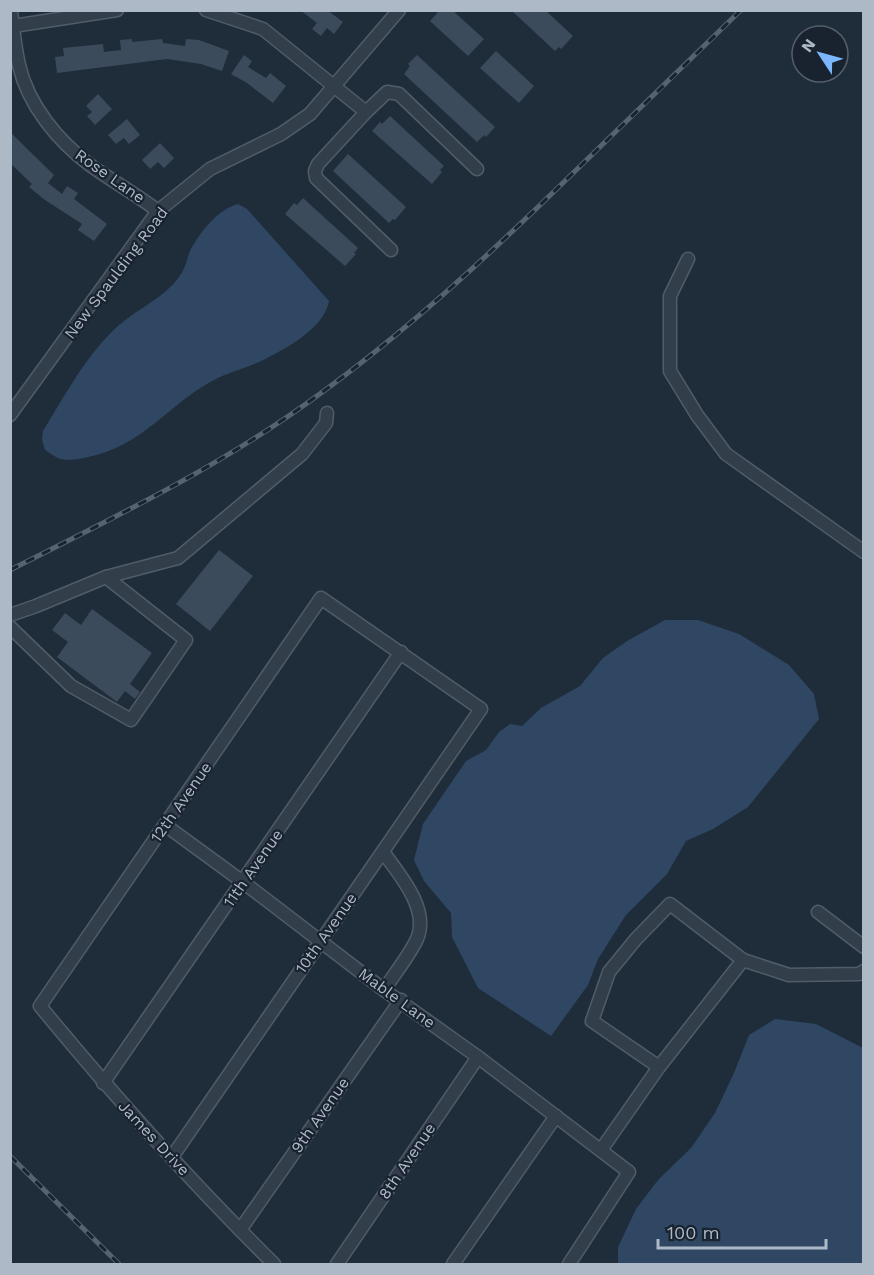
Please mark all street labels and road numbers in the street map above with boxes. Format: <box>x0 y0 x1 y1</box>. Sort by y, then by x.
street label: Rose Lane <box>71 145 149 207</box>
street label: New Spaulding Road <box>60 203 172 343</box>
street label: 12th Avenue <box>146 758 216 846</box>
street label: 11th Avenue <box>219 825 287 911</box>
street label: 10th Avenue <box>291 889 361 977</box>
street label: Mable Lane <box>355 964 439 1032</box>
street label: 9th Avenue <box>287 1074 353 1156</box>
street label: James Drive <box>114 1096 194 1180</box>
street label: 8th Avenue <box>375 1119 439 1203</box>

